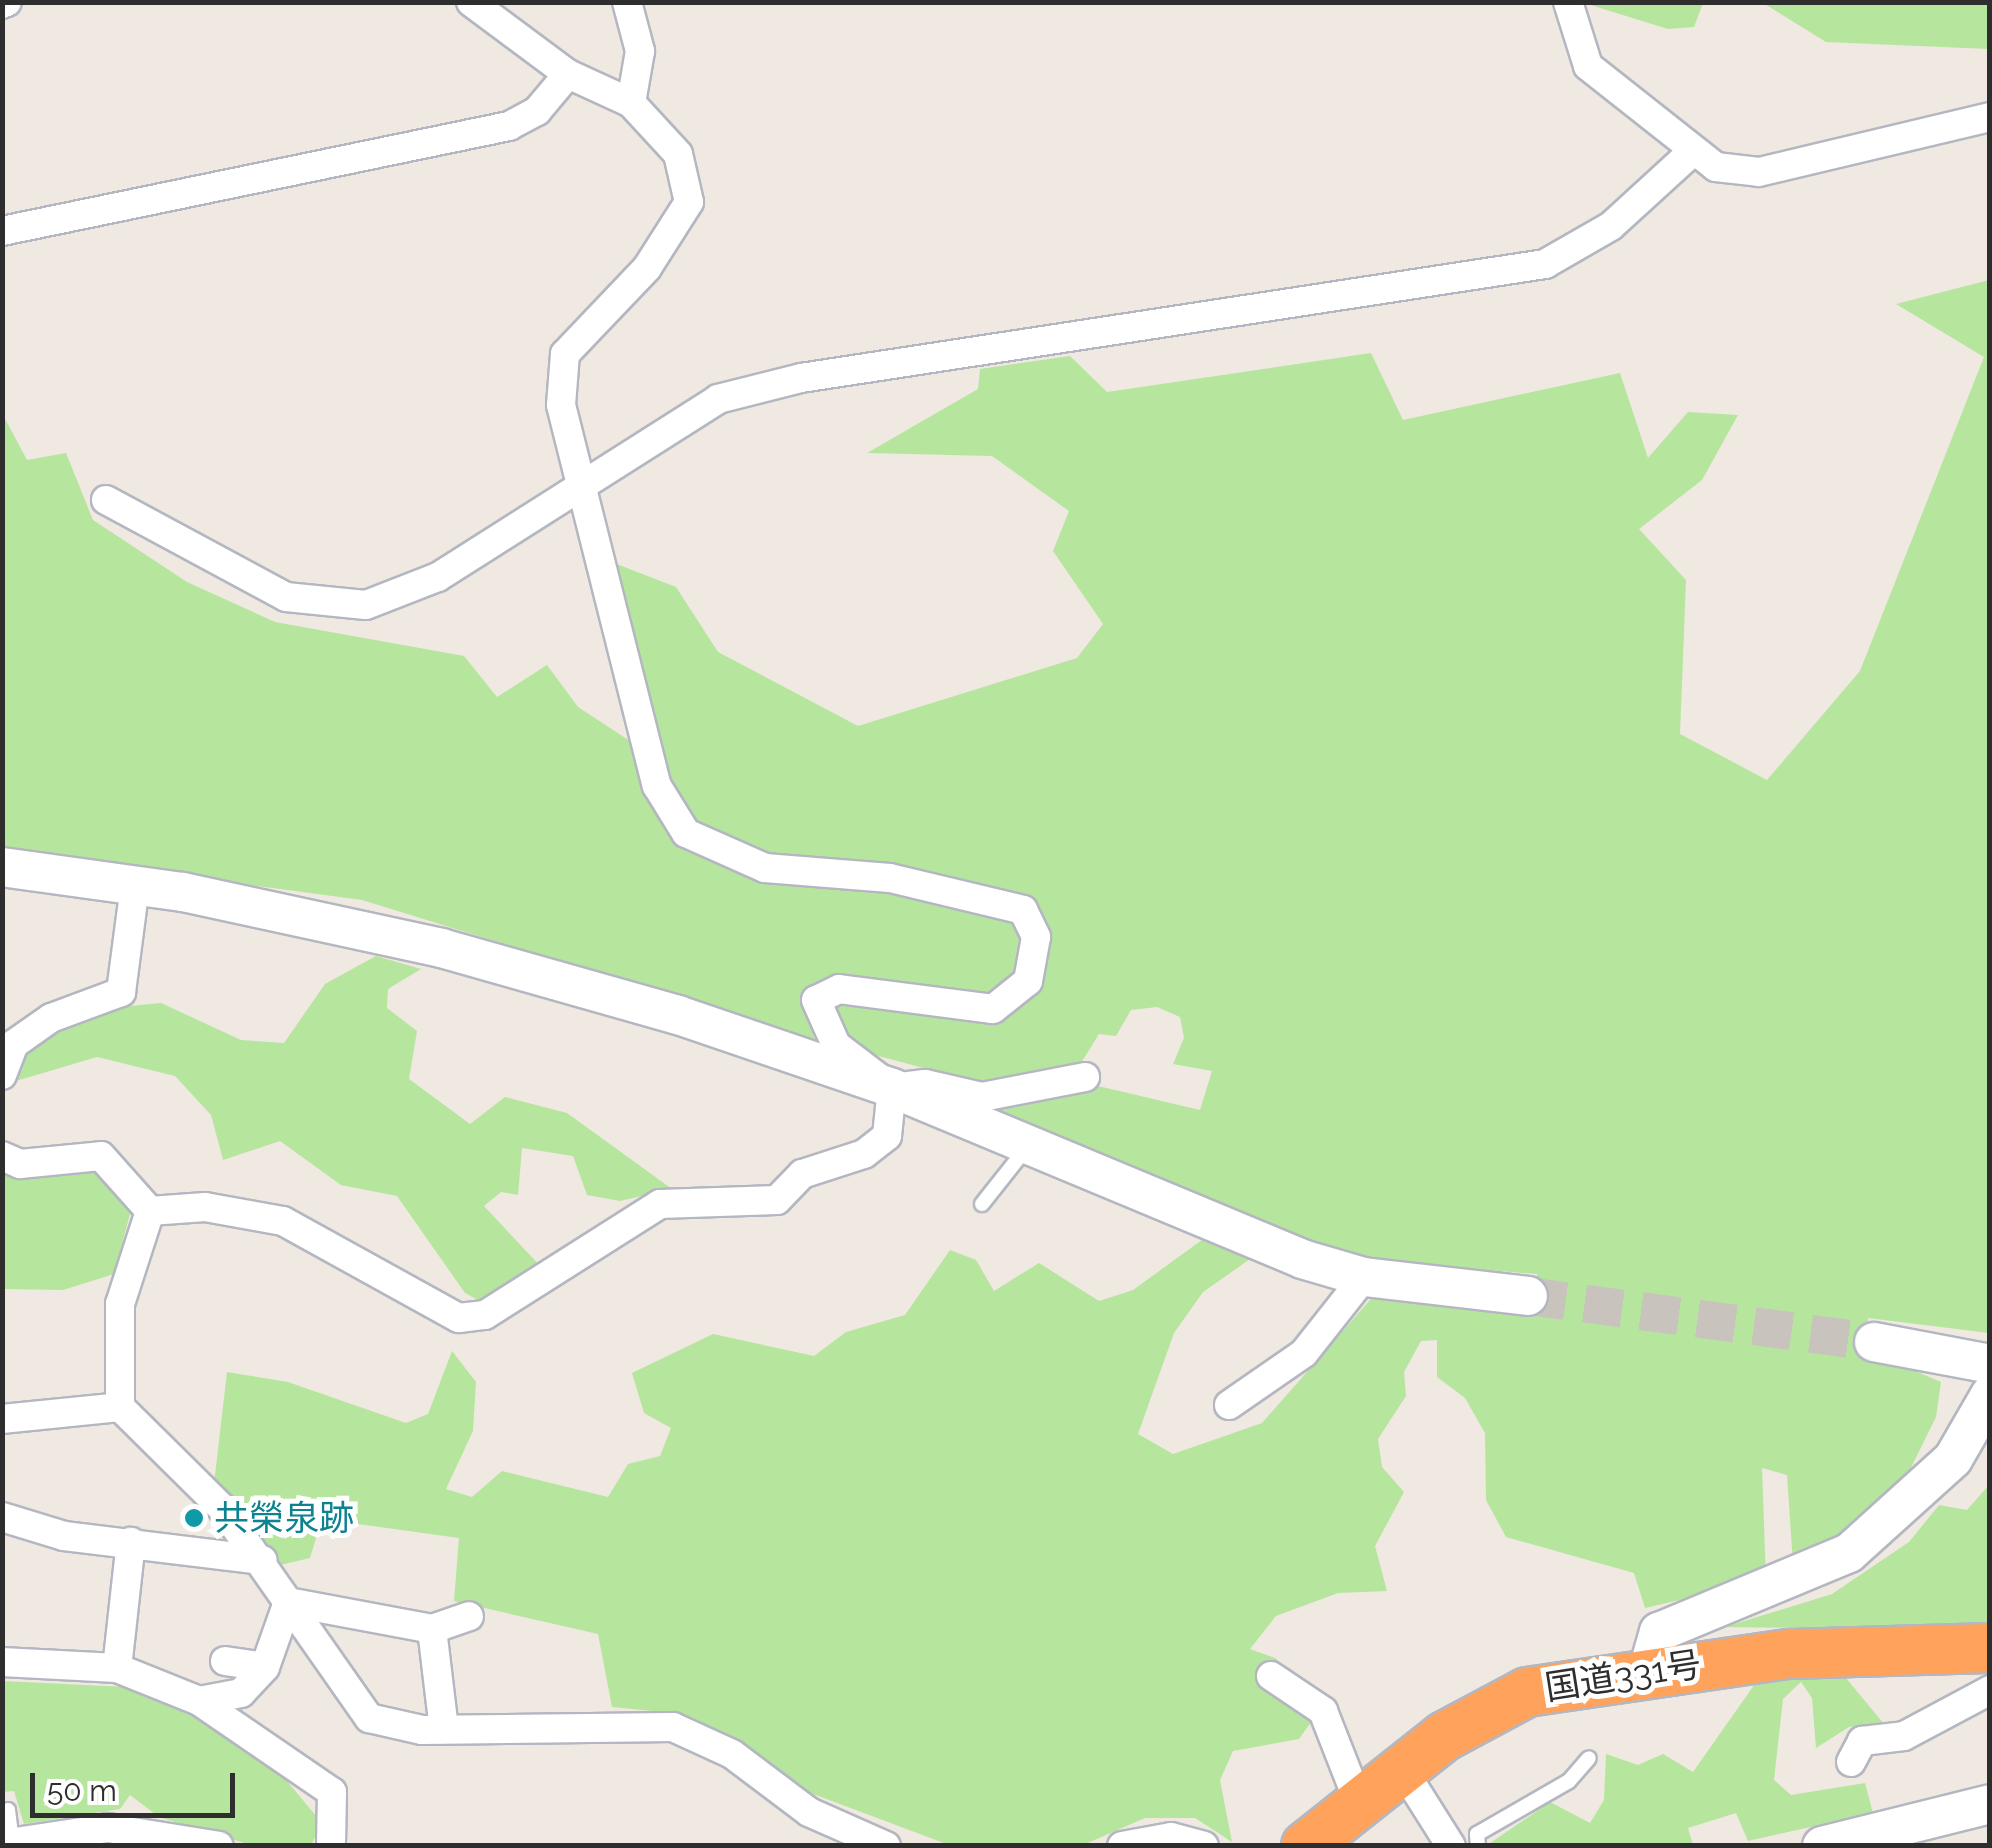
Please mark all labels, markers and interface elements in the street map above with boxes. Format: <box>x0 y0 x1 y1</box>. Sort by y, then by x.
place label: 共榮泉跡 <box>214 1497 354 1539</box>
marker: 共榮泉跡 <box>183 1507 205 1529</box>
street label: 国道331号 <box>1542 1643 1704 1709</box>
scale bar <box>35 1753 240 1815</box>
text: 50 m <box>47 1773 117 1808</box>

